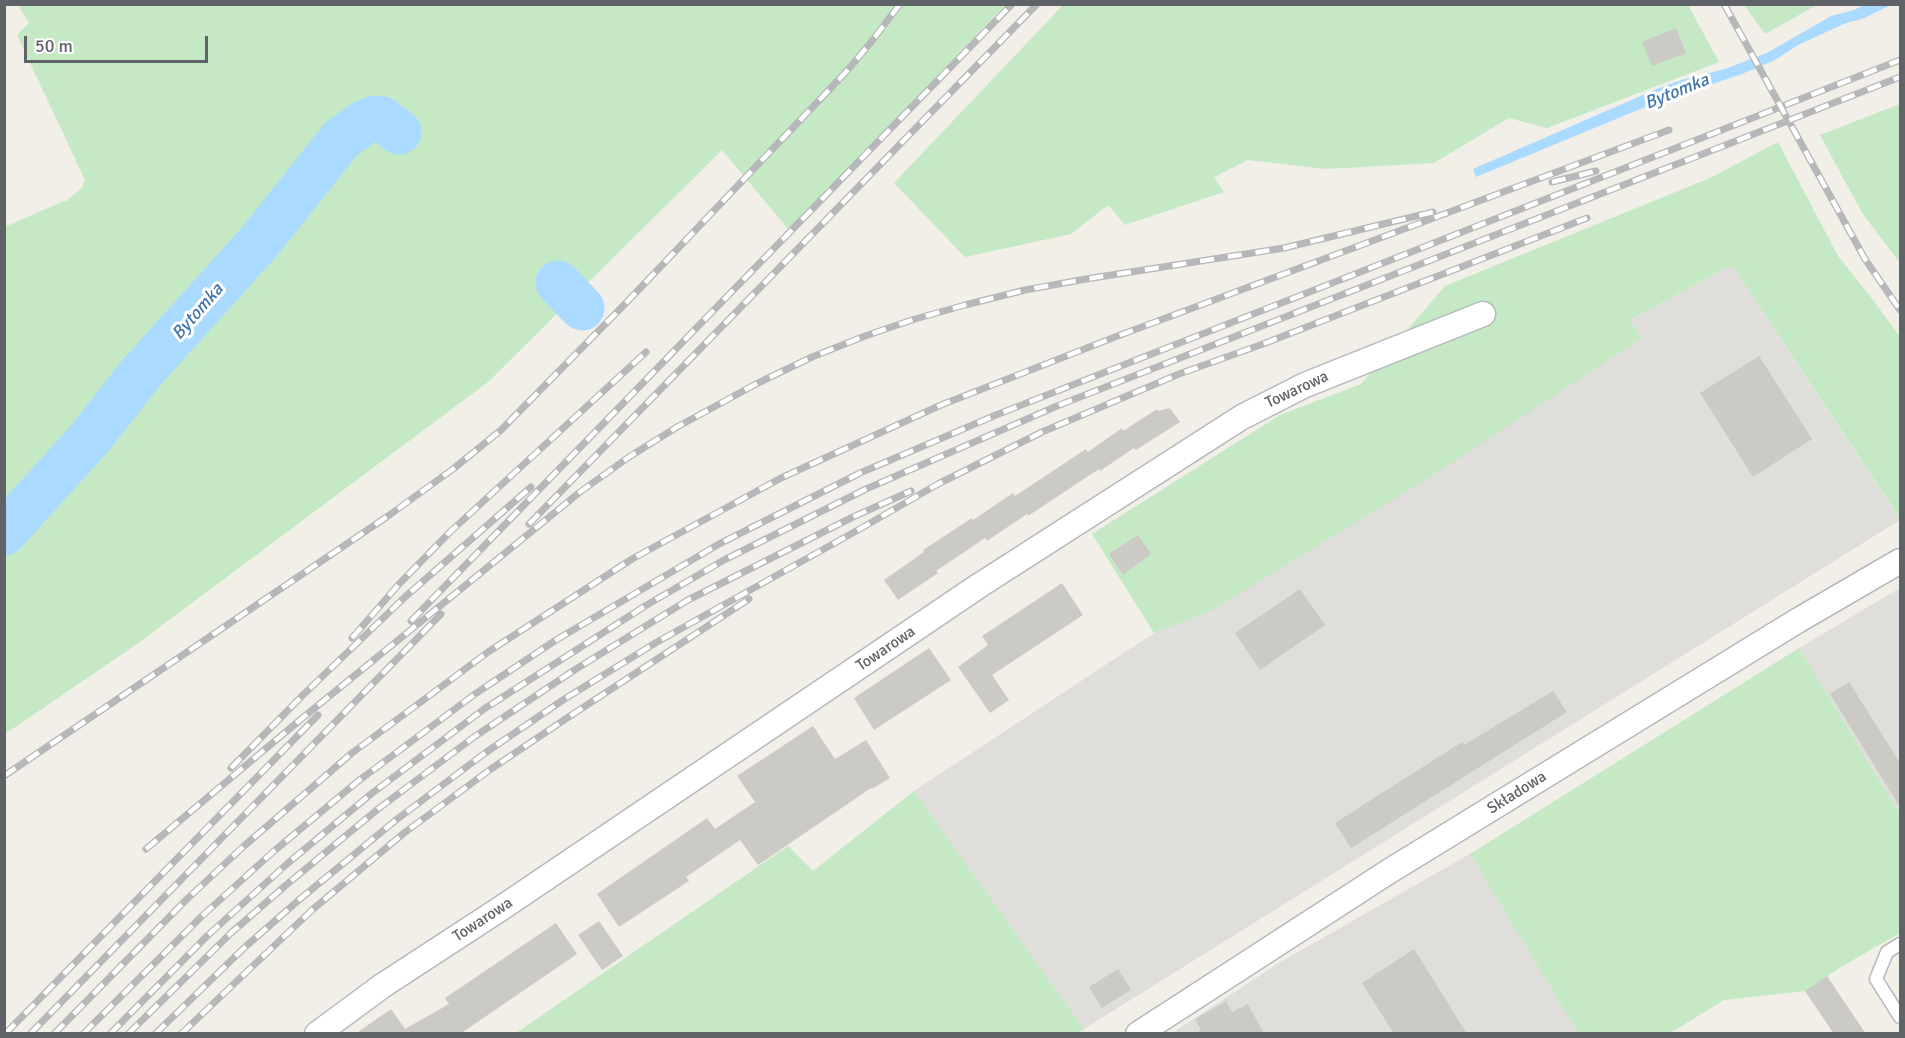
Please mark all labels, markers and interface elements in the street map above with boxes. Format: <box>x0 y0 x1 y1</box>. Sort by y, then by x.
scale bar <box>27 24 212 62</box>
text: 50 m <box>35 35 73 57</box>
water label: Bytomka <box>1642 69 1712 115</box>
water label: Bytomka <box>168 280 228 344</box>
street label: Towarowa <box>1262 367 1332 413</box>
street label: Towarowa <box>853 622 919 676</box>
street label: Składowa <box>1484 767 1550 819</box>
street label: Towarowa <box>449 894 517 946</box>

